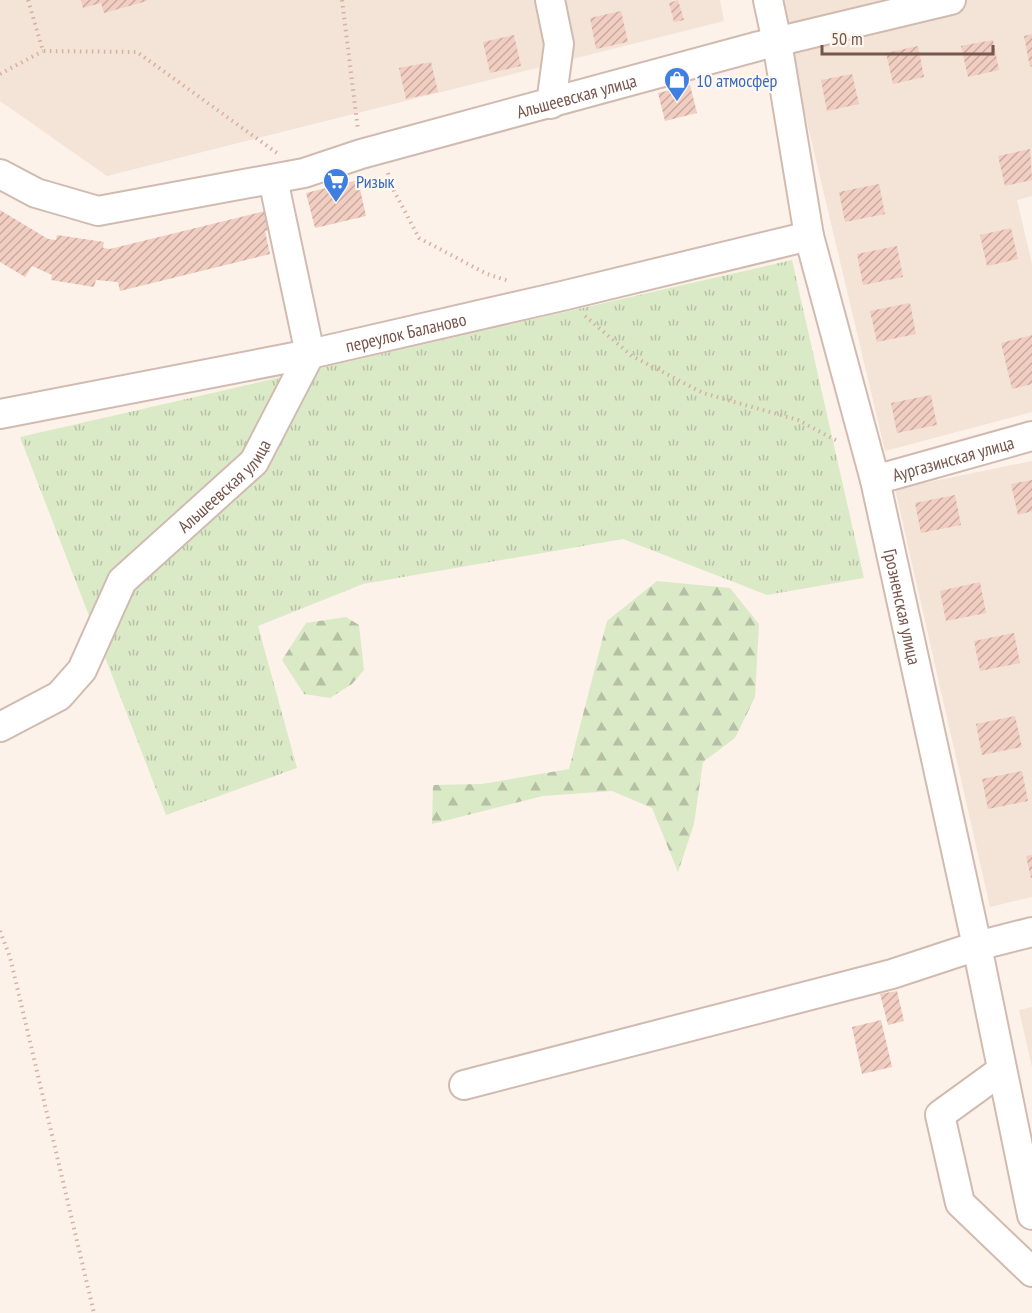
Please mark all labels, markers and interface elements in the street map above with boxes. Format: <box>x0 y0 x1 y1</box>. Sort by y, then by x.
scale bar <box>822 18 993 56</box>
text: 50 m <box>831 27 863 50</box>
shop icon: 10 атмосфер <box>662 65 692 103</box>
street label: Альшеевская улица <box>514 68 639 123</box>
place label: 10 атмосфер <box>696 69 778 92</box>
supermarket icon: Ризык <box>321 166 351 204</box>
place label: Ризык <box>356 170 395 193</box>
street label: переулок Баланово <box>343 307 468 357</box>
street label: Аургазинская улица <box>889 430 1016 486</box>
street label: Альшеевская улица <box>172 435 275 537</box>
street label: Грозненская улица <box>879 547 927 667</box>

